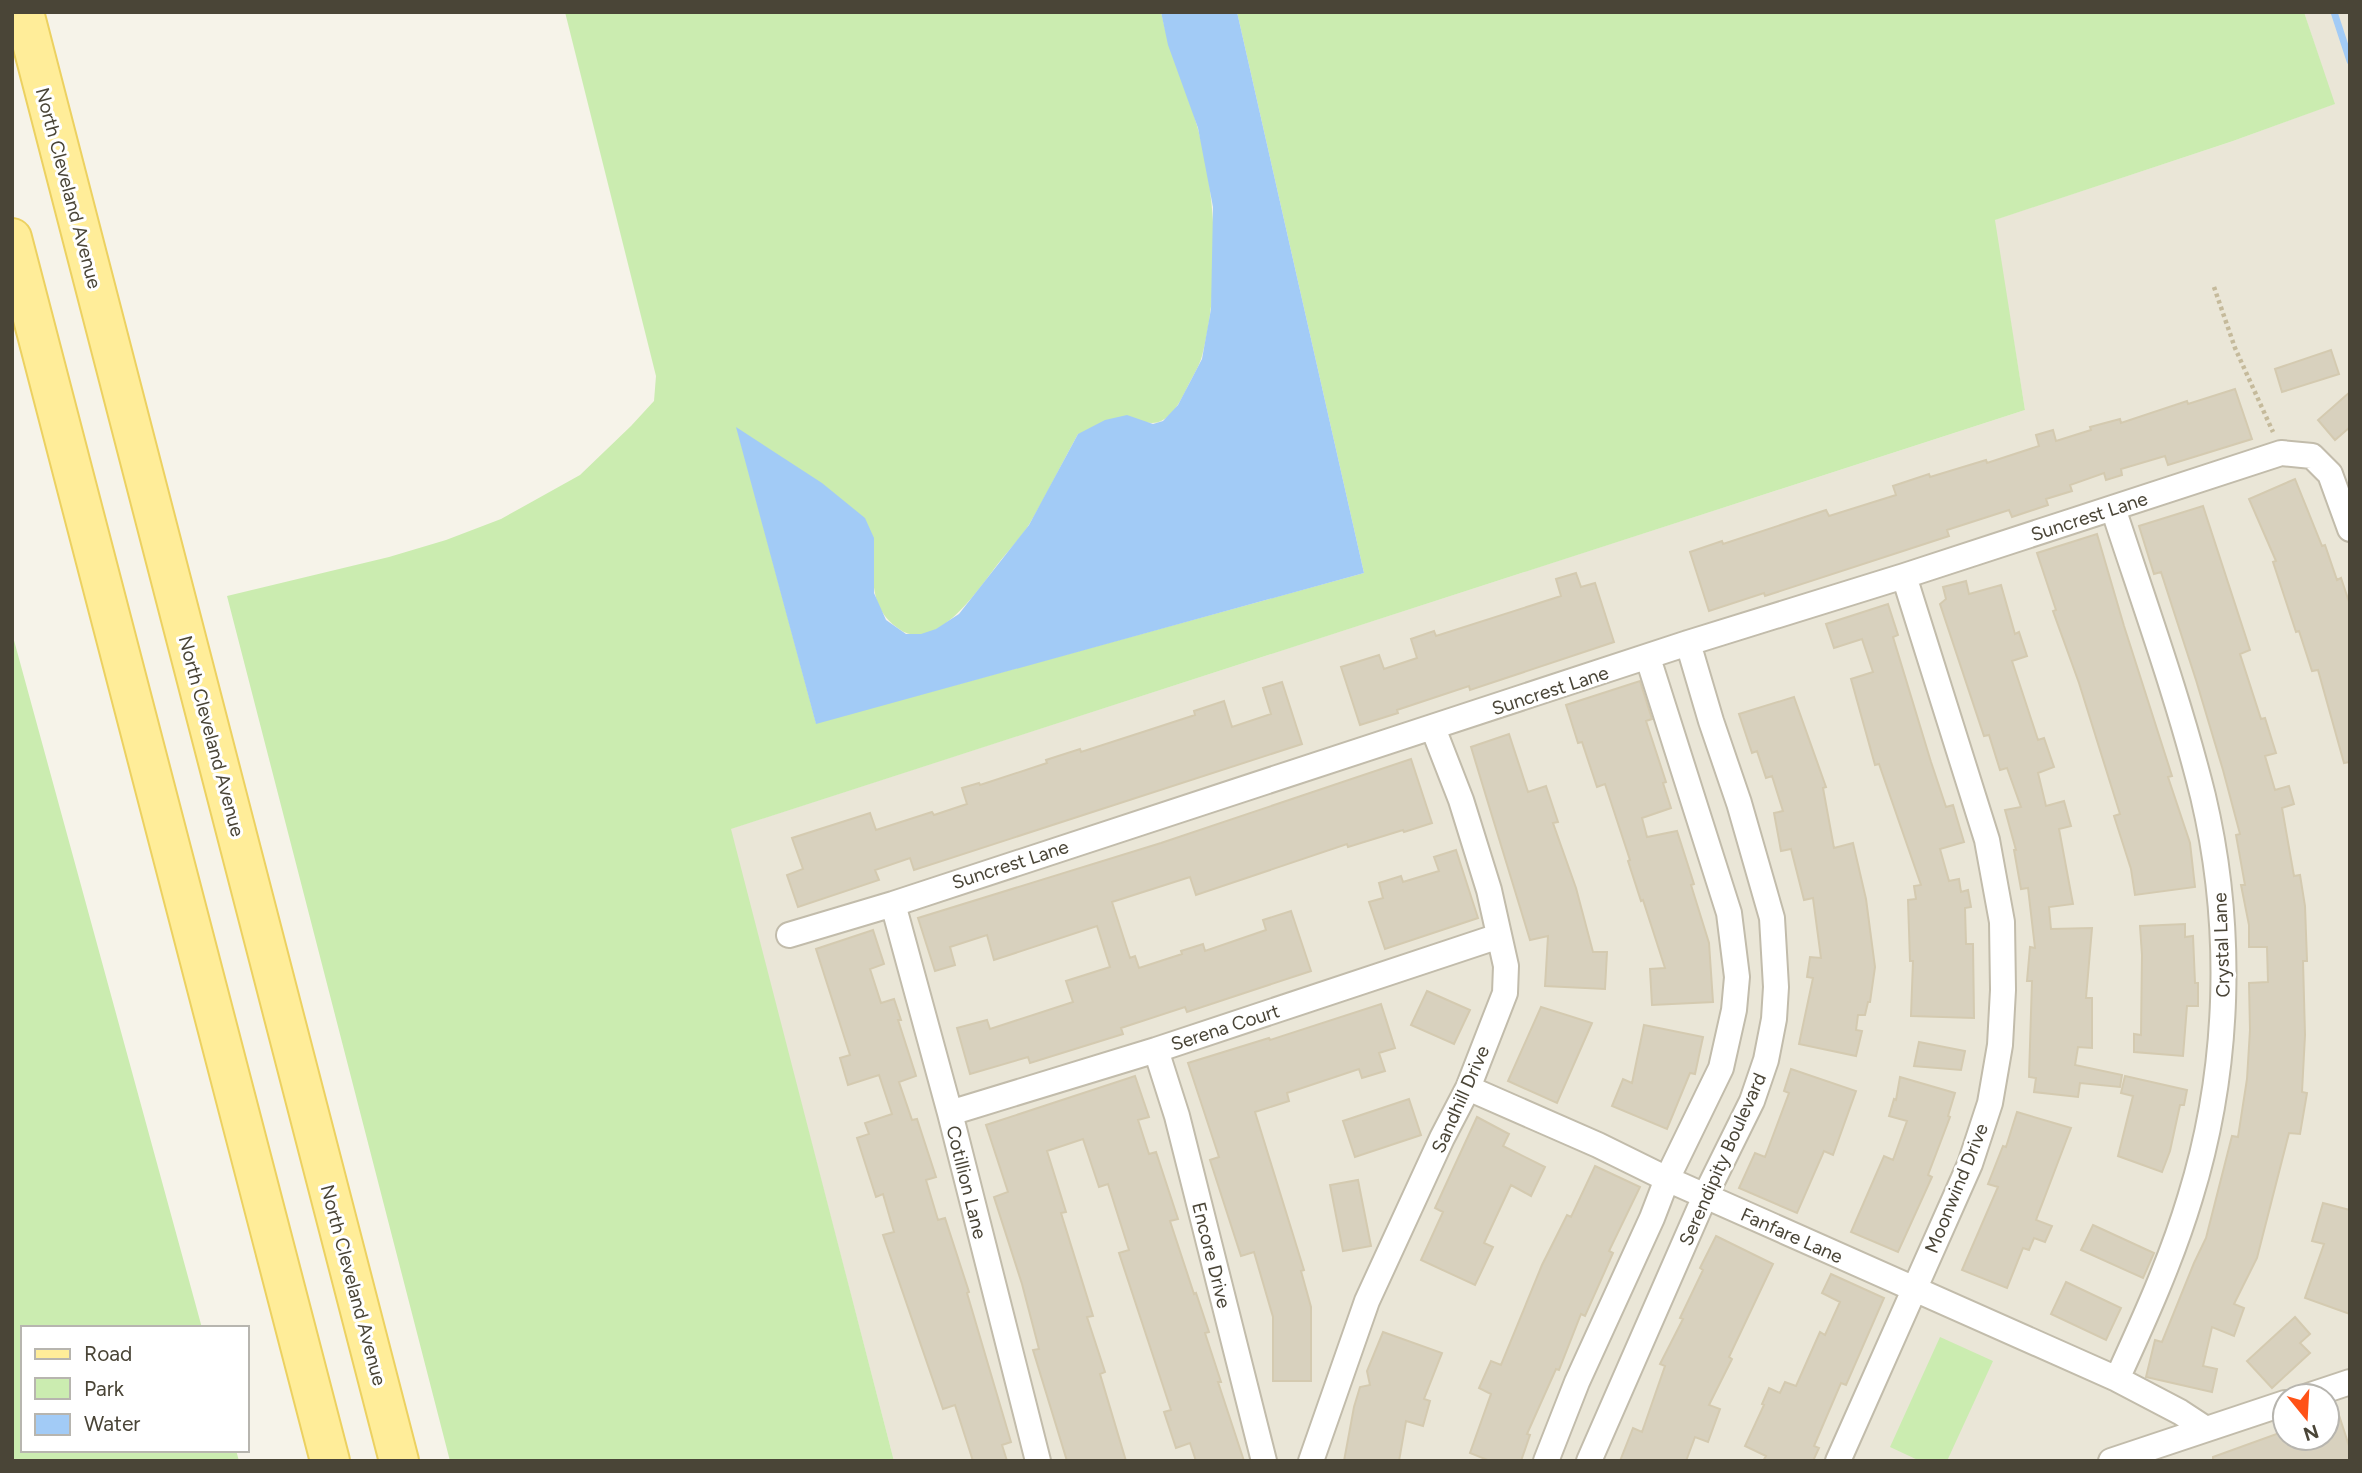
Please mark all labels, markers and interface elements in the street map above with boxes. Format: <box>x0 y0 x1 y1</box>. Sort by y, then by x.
street label: North Cleveland Avenue <box>31 85 106 291</box>
street label: Suncrest Lane <box>2028 487 2150 546</box>
street label: North Cleveland Avenue <box>174 633 249 839</box>
street label: Suncrest Lane <box>1489 661 1611 720</box>
street label: Suncrest Lane <box>949 835 1071 894</box>
street label: Crystal Lane <box>2208 892 2235 998</box>
street label: Serena Court <box>1168 999 1282 1056</box>
street label: Sandhill Drive <box>1427 1042 1494 1156</box>
street label: Serendipity Boulevard <box>1674 1069 1771 1249</box>
street label: Moonwind Drive <box>1920 1120 1993 1257</box>
street label: Cotillion Lane <box>941 1123 992 1241</box>
street label: North Cleveland Avenue <box>316 1182 391 1388</box>
street label: Encore Drive <box>1187 1200 1236 1311</box>
street label: Fanfare Lane <box>1737 1203 1846 1268</box>
legend <box>21 1326 248 1452</box>
text: Road <box>84 1341 132 1366</box>
text: Park <box>84 1376 125 1401</box>
north arrow <box>2271 1382 2341 1452</box>
text: Water <box>84 1411 140 1436</box>
text: N <box>2301 1419 2322 1446</box>

